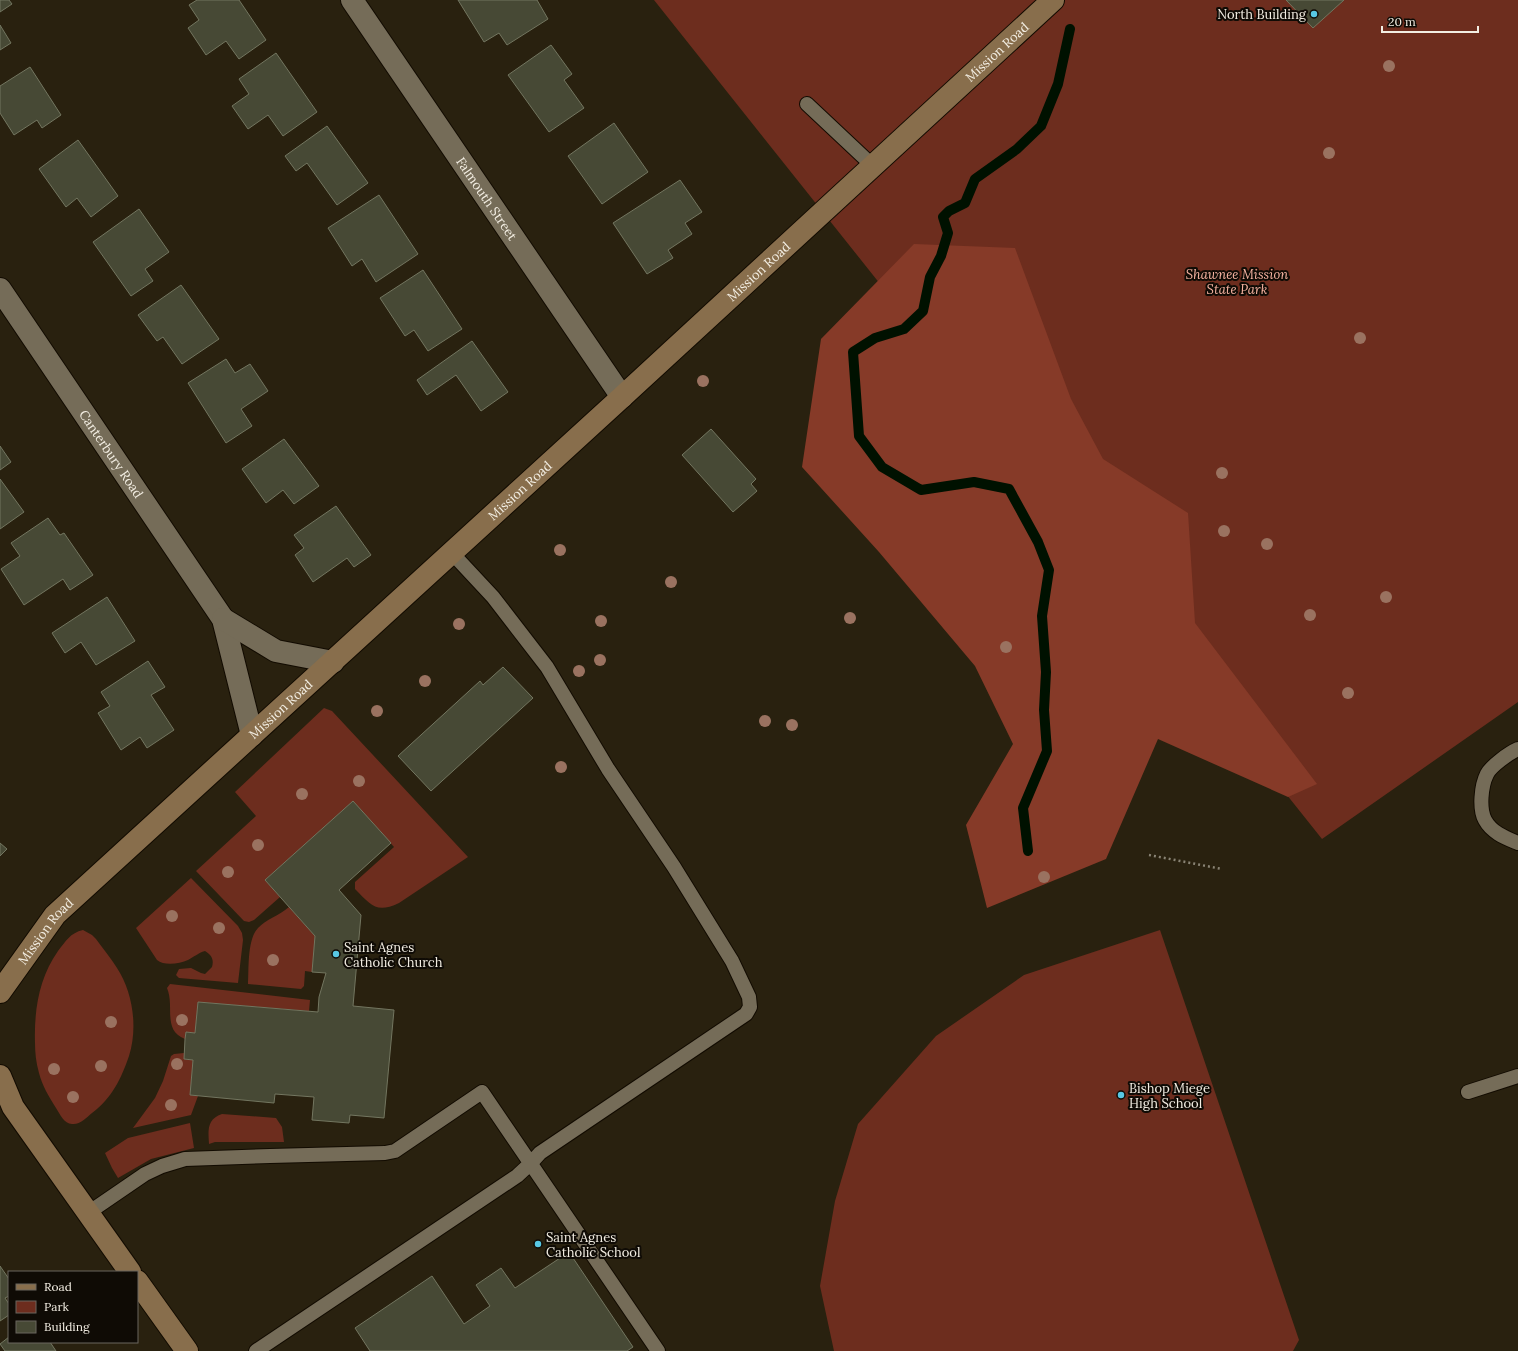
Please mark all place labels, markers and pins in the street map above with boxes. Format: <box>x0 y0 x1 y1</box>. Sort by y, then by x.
place label: North Building <box>1217 6 1307 23</box>
marker: North Building <box>1309 9 1319 19</box>
place label: Saint Agnes Catholic Church <box>344 939 443 971</box>
marker: Saint Agnes Catholic Church <box>331 949 341 959</box>
place label: Bishop Miege High School <box>1129 1080 1210 1112</box>
marker: Bishop Miege High School <box>1116 1090 1126 1100</box>
place label: Saint Agnes Catholic School <box>546 1229 641 1261</box>
marker: Saint Agnes Catholic School <box>533 1239 543 1249</box>

